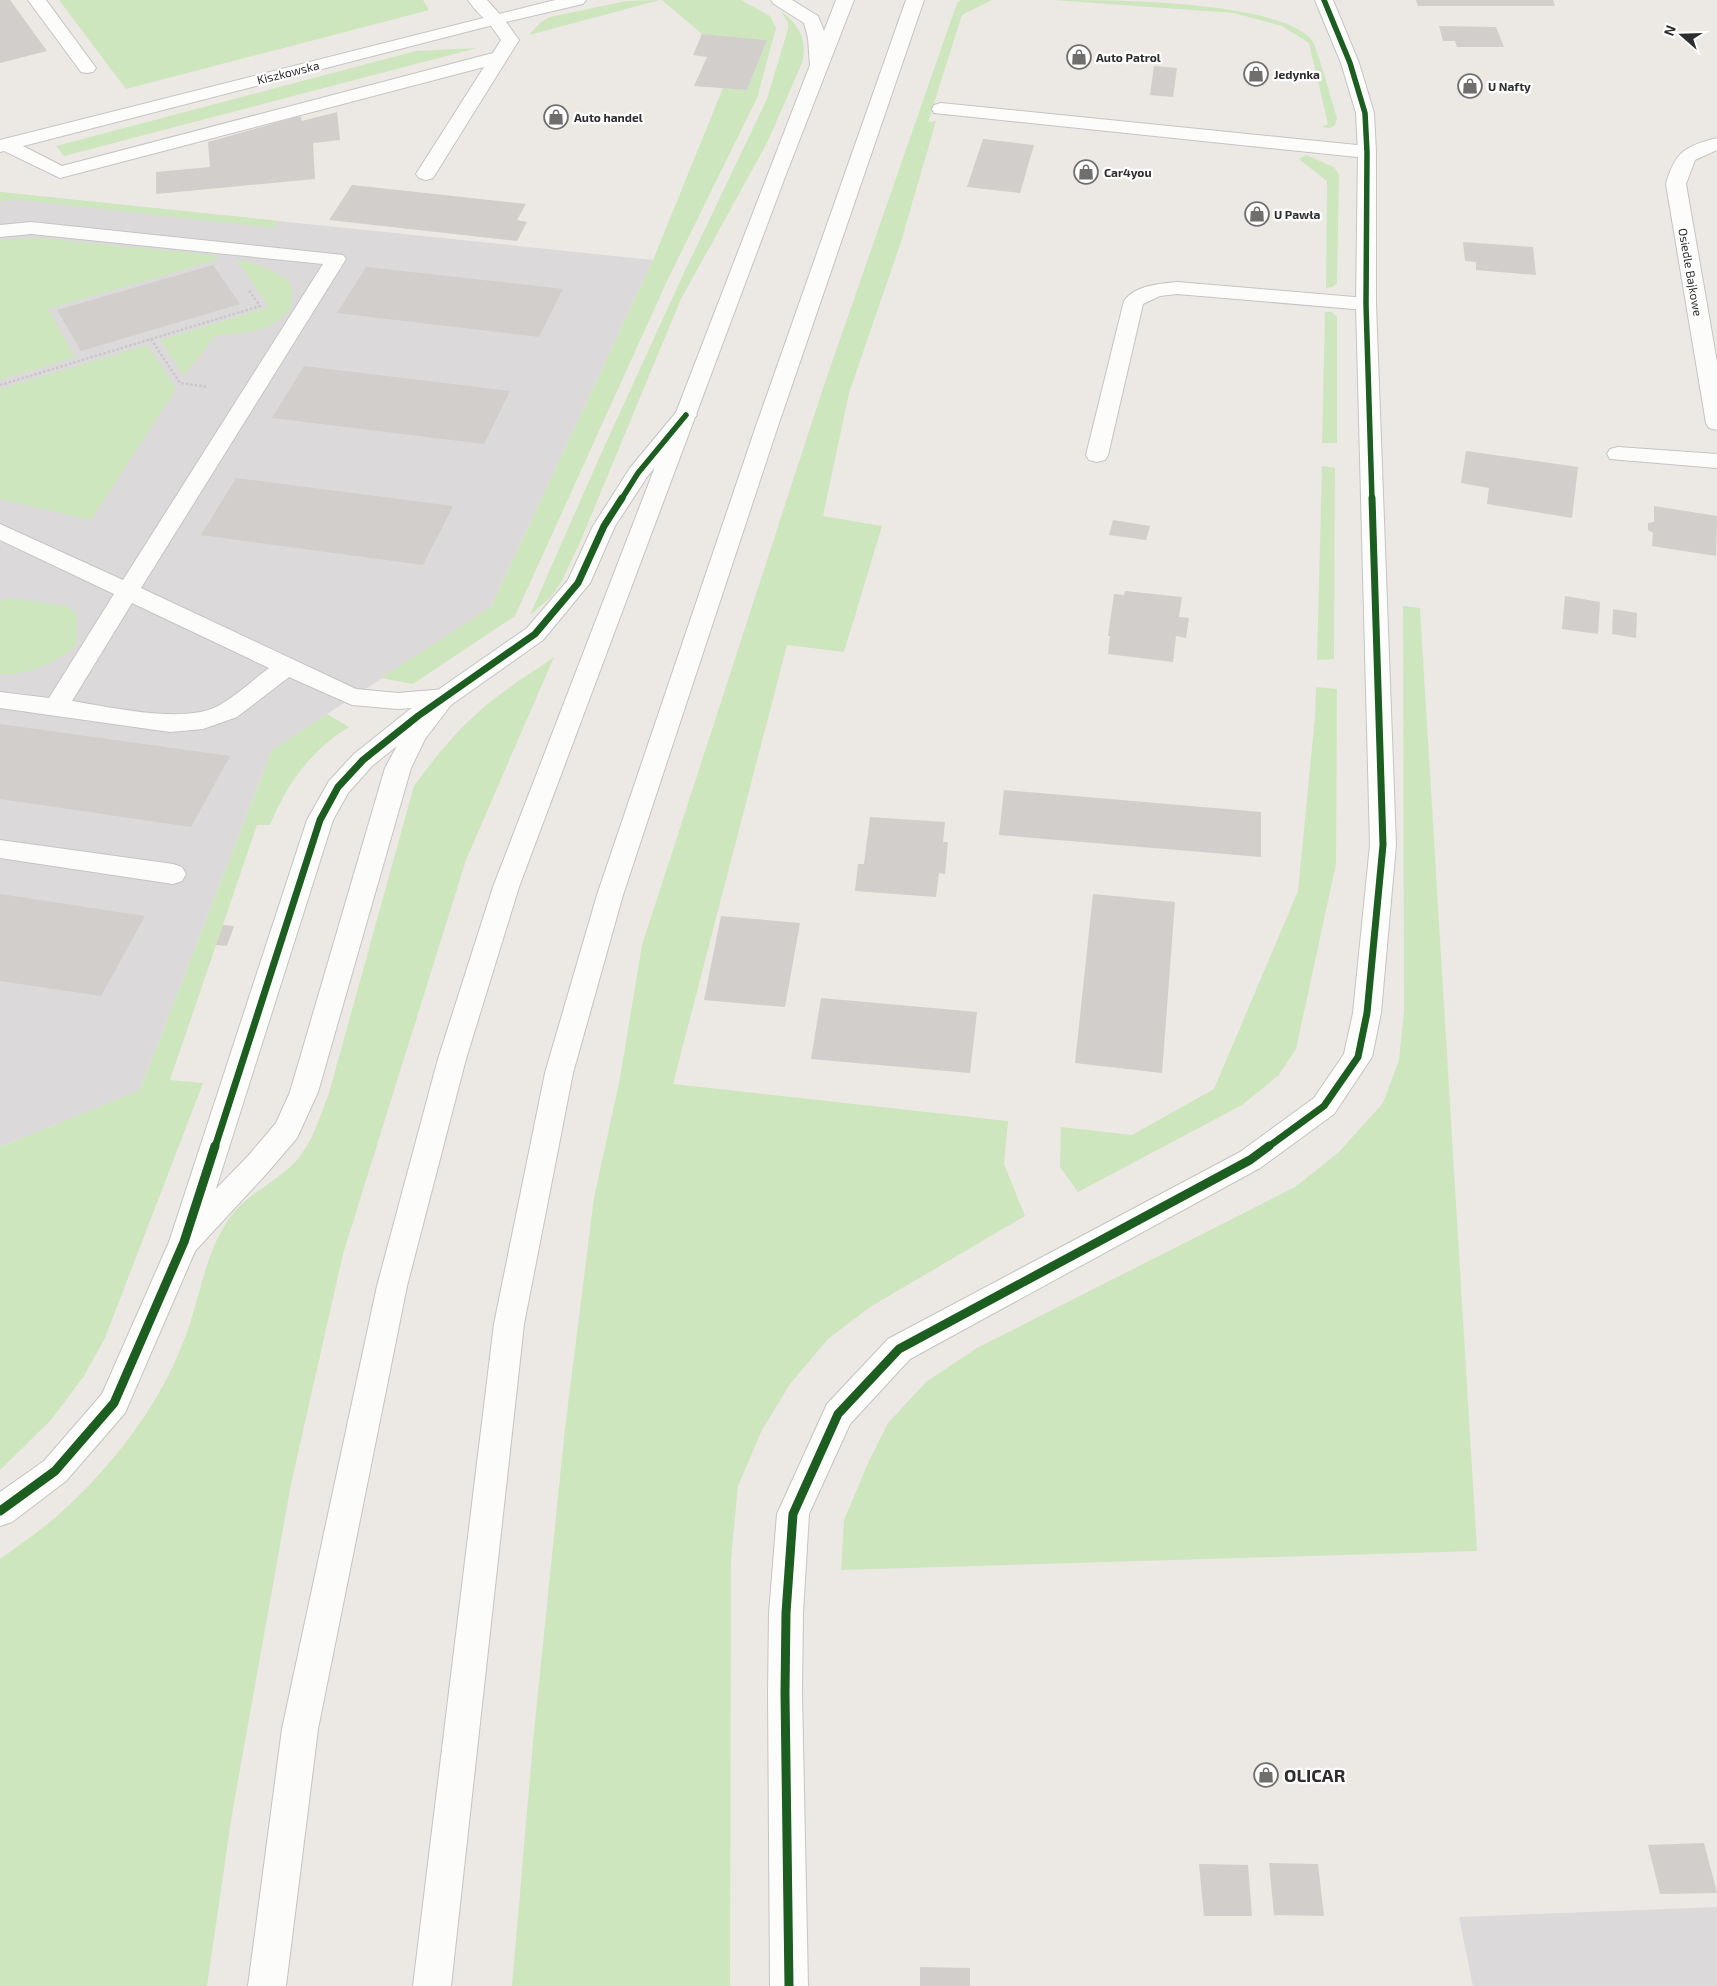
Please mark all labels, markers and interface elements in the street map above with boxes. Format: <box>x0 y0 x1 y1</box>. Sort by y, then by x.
north arrow <box>1657 10 1707 60</box>
text: N <box>1660 23 1679 38</box>
shop icon: Auto Patrol <box>1066 44 1092 70</box>
place label: Auto Patrol <box>1096 50 1161 64</box>
street label: Kiszkowska <box>255 58 321 86</box>
shop icon: Jedynka <box>1243 61 1269 87</box>
place label: Jedynka <box>1274 67 1320 82</box>
shop icon: U Nafty <box>1457 73 1483 99</box>
place label: U Nafty <box>1488 79 1531 94</box>
shop icon: Auto handel <box>543 104 569 130</box>
place label: Auto handel <box>574 110 643 124</box>
shop icon: Car4you <box>1073 159 1099 185</box>
place label: Car4you <box>1104 165 1152 180</box>
shop icon: U Pawła <box>1244 201 1270 227</box>
place label: U Pawła <box>1274 207 1321 221</box>
street label: Osiedle Bajkowe <box>1675 227 1706 317</box>
shop icon: OLICAR <box>1253 1762 1279 1788</box>
place label: OLICAR <box>1284 1764 1346 1786</box>

